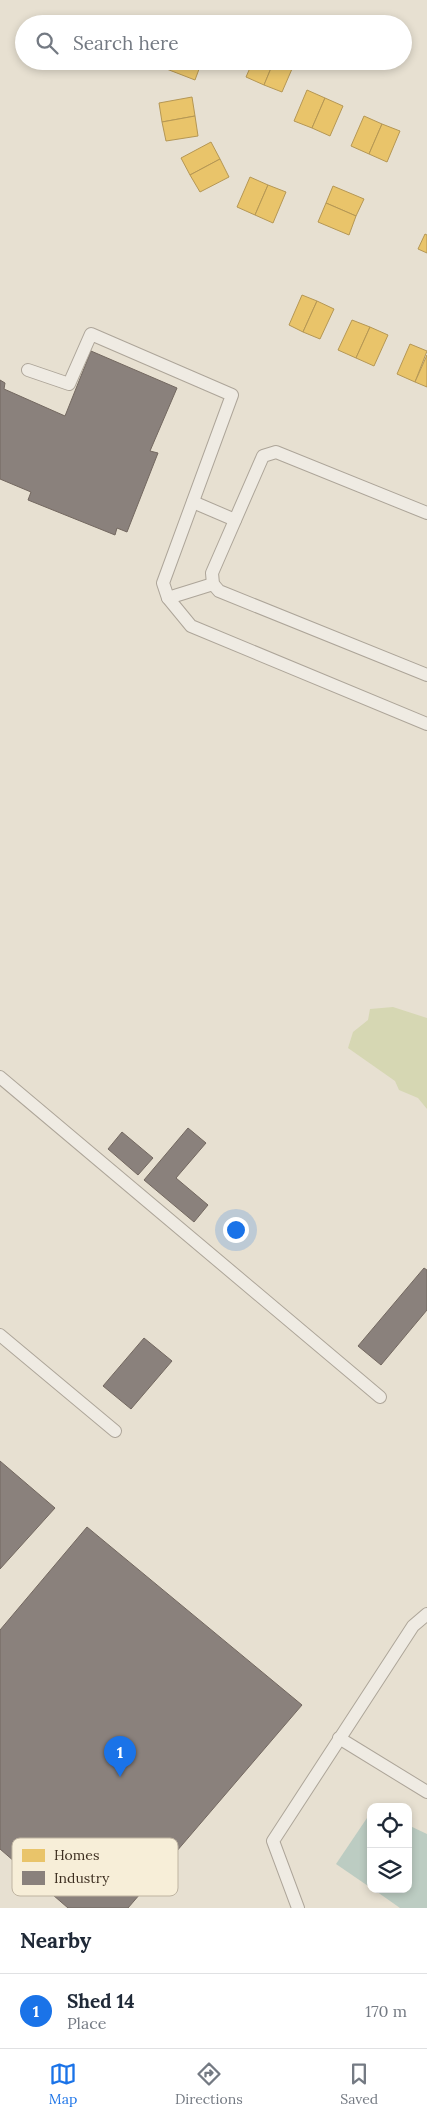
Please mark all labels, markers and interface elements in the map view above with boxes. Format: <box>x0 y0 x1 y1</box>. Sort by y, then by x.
search box <box>15 15 412 70</box>
icon: search <box>33 29 61 57</box>
text: Search here <box>73 31 179 55</box>
your location <box>223 1217 249 1243</box>
pin: 1 <box>104 1736 136 1777</box>
map controls <box>367 1803 412 1893</box>
button: locate <box>367 1803 412 1848</box>
legend <box>12 1838 178 1896</box>
text: Homes <box>54 1846 99 1864</box>
button: layers <box>367 1848 412 1893</box>
text: Industry <box>54 1869 110 1887</box>
text: Nearby <box>20 1927 91 1954</box>
text: Shed 14 <box>67 1989 135 2013</box>
text: 1 <box>33 2001 39 2021</box>
text: 170 m <box>365 2001 407 2021</box>
text: Place <box>67 2013 106 2033</box>
tab: Map <box>49 2060 77 2108</box>
tab: Directions <box>175 2060 243 2108</box>
tab: Saved <box>340 2060 378 2108</box>

